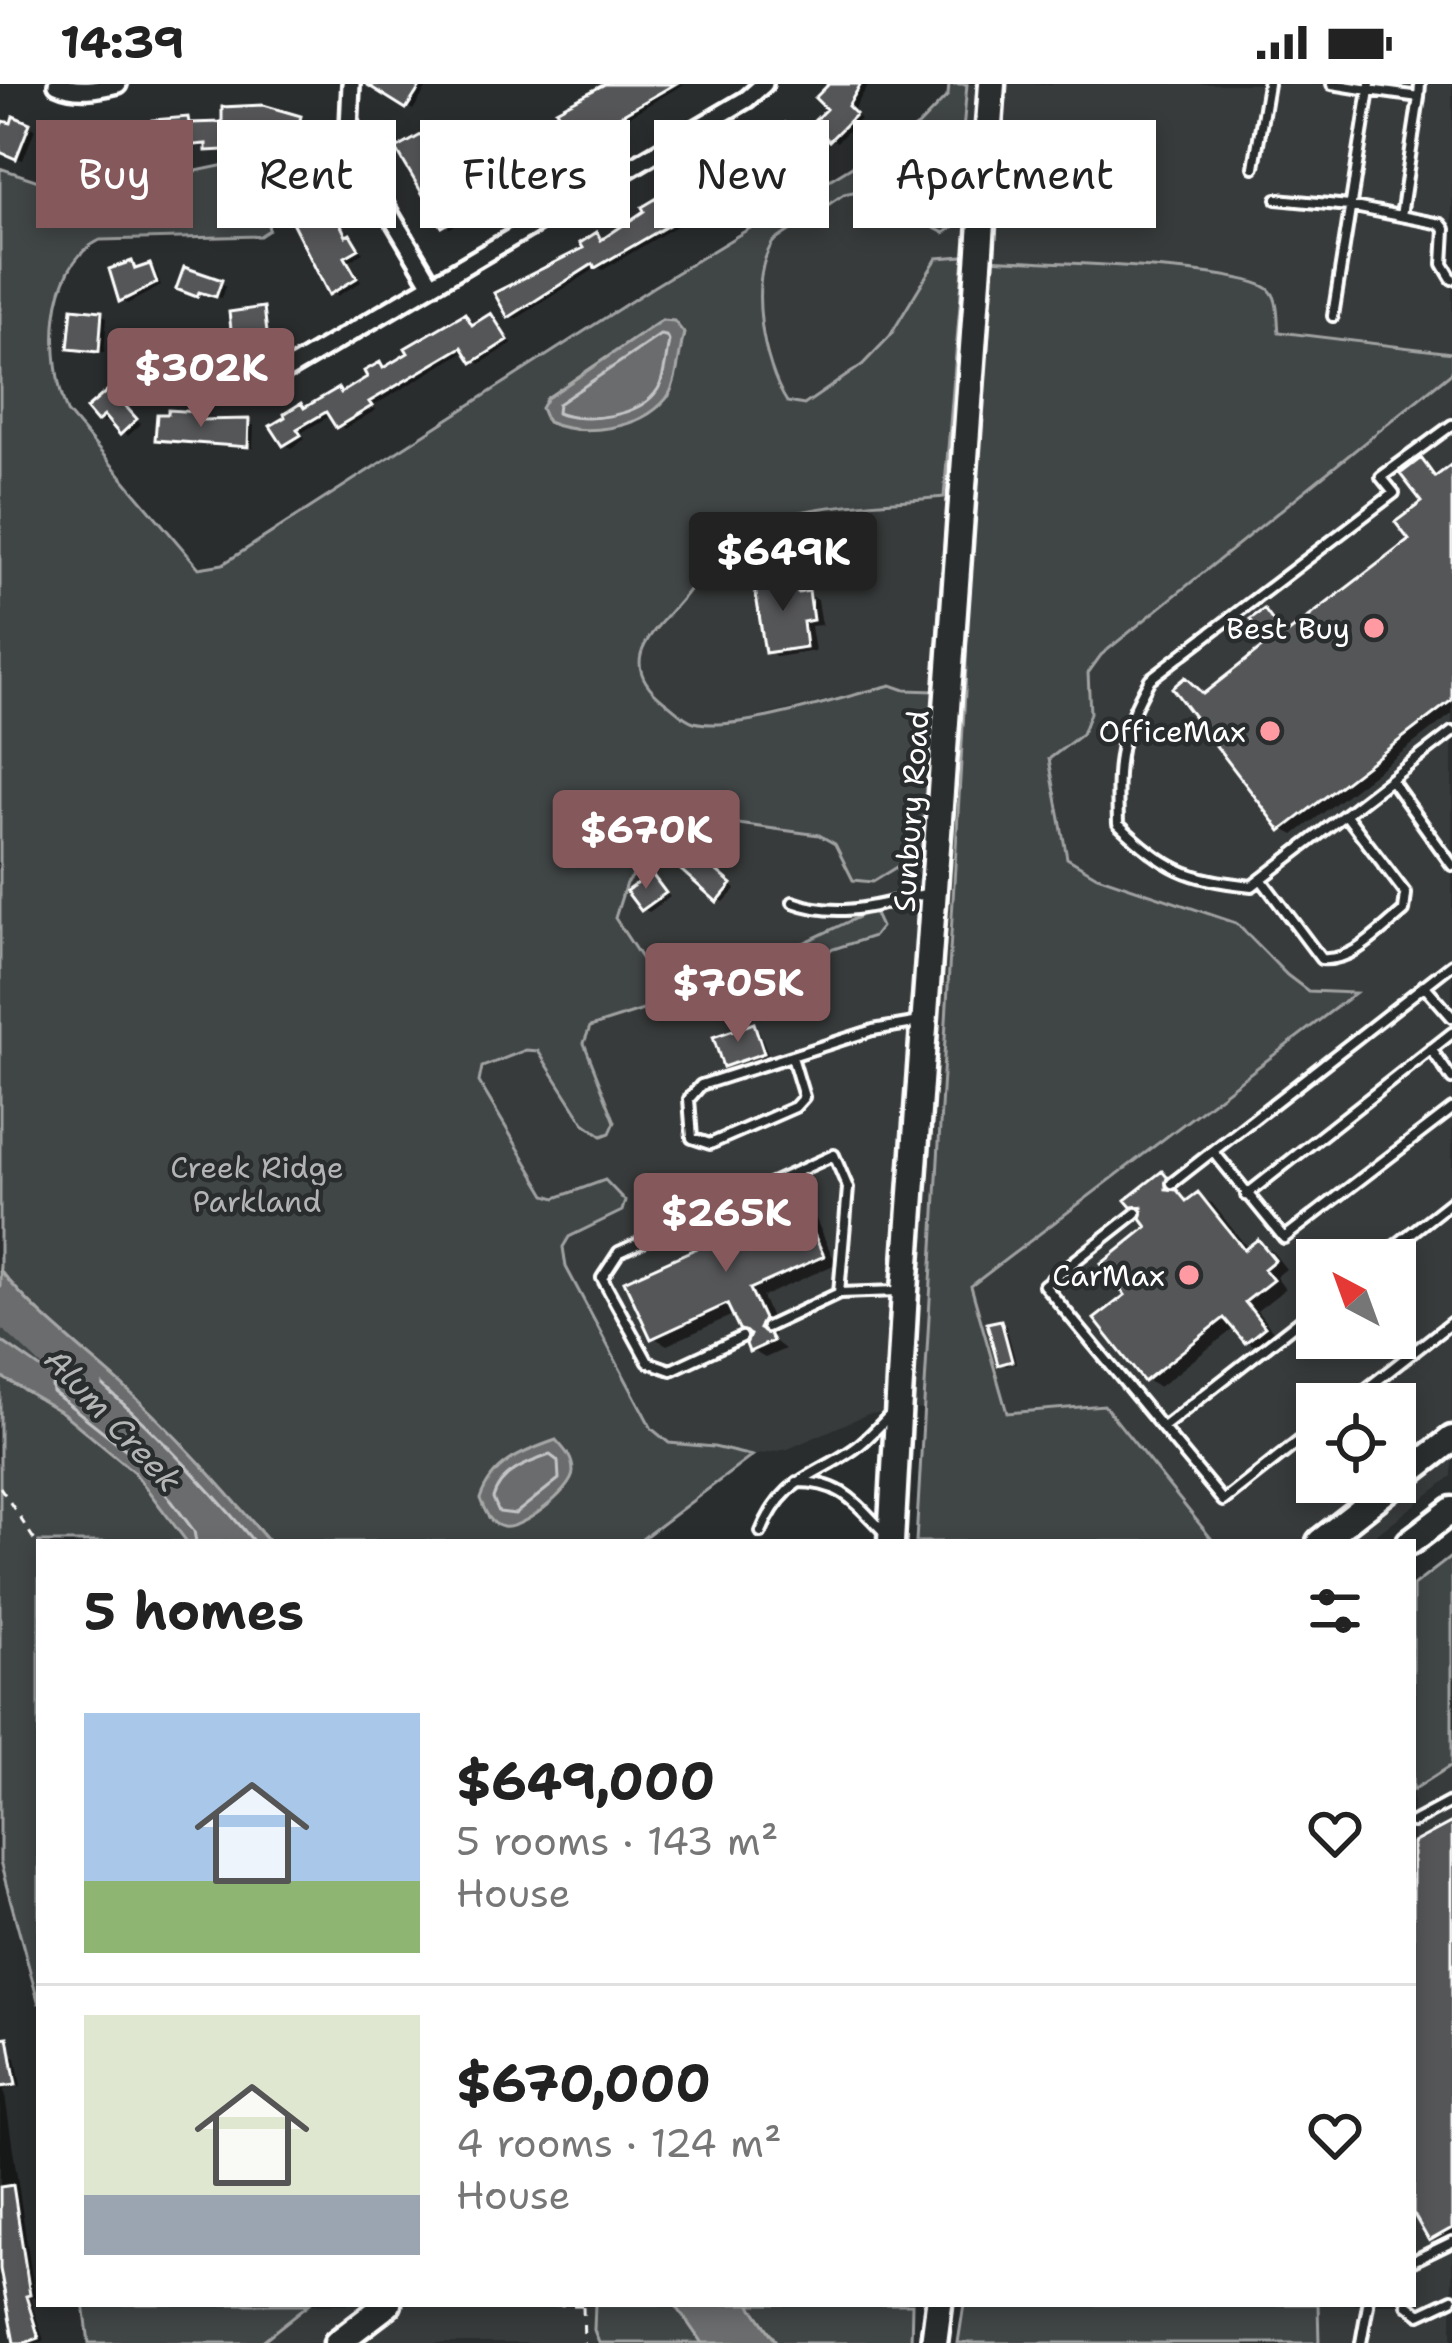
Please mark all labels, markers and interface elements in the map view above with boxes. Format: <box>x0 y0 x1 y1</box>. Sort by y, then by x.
text: 14:39 <box>60 12 184 72</box>
chip: Buy <box>36 120 193 228</box>
chip: Rent <box>217 120 396 228</box>
chip: Filters <box>420 120 630 228</box>
chip: New <box>654 120 829 228</box>
chip: Apartment <box>853 120 1156 228</box>
pin: $302K <box>117 328 285 430</box>
text: $302K <box>134 341 268 393</box>
pin: $649K <box>699 512 867 614</box>
text: $649K <box>716 525 850 577</box>
place label: Best Buy <box>1226 608 1350 649</box>
marker: Best Buy <box>1361 615 1387 641</box>
street label: Sunbury Road <box>883 709 939 913</box>
place label: OfficeMax <box>1099 711 1246 752</box>
marker: OfficeMax <box>1257 718 1283 744</box>
pin: $670K <box>562 790 730 892</box>
text: $670K <box>580 803 712 855</box>
pin: $705K <box>654 943 822 1045</box>
text: $705K <box>672 956 804 1008</box>
park label: Creek Ridge Parkland <box>170 1147 344 1222</box>
pin: $265K <box>642 1173 810 1275</box>
text: $265K <box>661 1186 791 1238</box>
north arrow <box>1296 1239 1416 1359</box>
map controls <box>1296 1239 1416 1503</box>
place label: CarMax <box>1052 1255 1165 1296</box>
marker: CarMax <box>1176 1262 1202 1288</box>
water label: Alum Creek <box>34 1338 192 1502</box>
button: locate <box>1296 1383 1416 1503</box>
text: 5 homes <box>84 1577 304 1645</box>
icon: filters <box>1302 1578 1368 1644</box>
text: $649,000 <box>456 1747 715 1815</box>
icon: home <box>180 1761 324 1905</box>
icon: heart <box>1302 1800 1368 1866</box>
text: 5 rooms · 143 m² <box>456 1815 778 1867</box>
text: House <box>456 1867 571 1919</box>
text: $670,000 <box>456 2049 711 2117</box>
icon: home <box>180 2063 324 2207</box>
icon: heart <box>1302 2102 1368 2168</box>
text: 4 rooms · 124 m² <box>456 2117 782 2169</box>
text: House <box>456 2169 571 2221</box>

